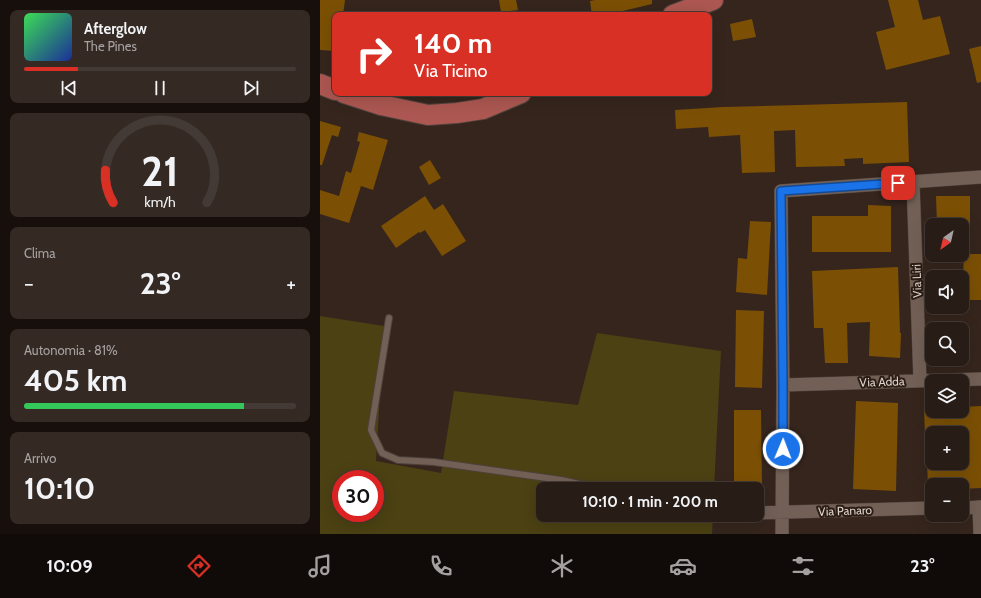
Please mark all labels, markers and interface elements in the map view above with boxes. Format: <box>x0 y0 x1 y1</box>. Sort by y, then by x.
text: Afterglow <box>84 20 147 38</box>
text: 140 m <box>414 26 492 60</box>
icon: right <box>348 28 400 80</box>
text: The Pines <box>84 38 137 54</box>
text: Via Ticino <box>414 60 487 82</box>
icon: previous <box>58 77 80 99</box>
icon: pause <box>149 77 171 99</box>
icon: next <box>240 77 262 99</box>
text: 21 <box>141 145 179 195</box>
pin <box>881 166 915 200</box>
icon: arrive <box>887 172 909 194</box>
text: km/h <box>144 192 176 210</box>
north arrow <box>925 218 969 262</box>
map controls <box>925 218 969 522</box>
text: Clima <box>24 245 55 261</box>
street label: Via Liri <box>908 264 925 298</box>
text: 23° <box>140 265 180 302</box>
text: − <box>24 270 34 297</box>
text: + <box>286 270 296 297</box>
button: sound <box>925 270 969 314</box>
button: search <box>925 322 969 366</box>
text: Autonomia · 81% <box>24 342 118 358</box>
text: 405 km <box>24 362 127 399</box>
street label: Via Adda <box>859 373 905 390</box>
button: layers <box>925 374 969 418</box>
button: + <box>925 426 969 470</box>
position arrow <box>762 428 804 470</box>
text: Arrivo <box>24 450 56 466</box>
text: 10:10 <box>24 470 95 507</box>
speed limit sign: 30 <box>332 470 384 522</box>
button: − <box>925 478 969 522</box>
text: 10:10 · 1 min · 200 m <box>582 493 718 511</box>
street label: Via Panaro <box>818 502 873 519</box>
icon: directions <box>185 552 213 580</box>
icon: music <box>306 552 334 580</box>
icon: phone <box>427 552 455 580</box>
icon: climate <box>548 552 576 580</box>
icon: car <box>669 552 697 580</box>
icon: filters <box>789 552 817 580</box>
text: 10:09 <box>46 555 93 577</box>
text: 23° <box>910 555 935 577</box>

